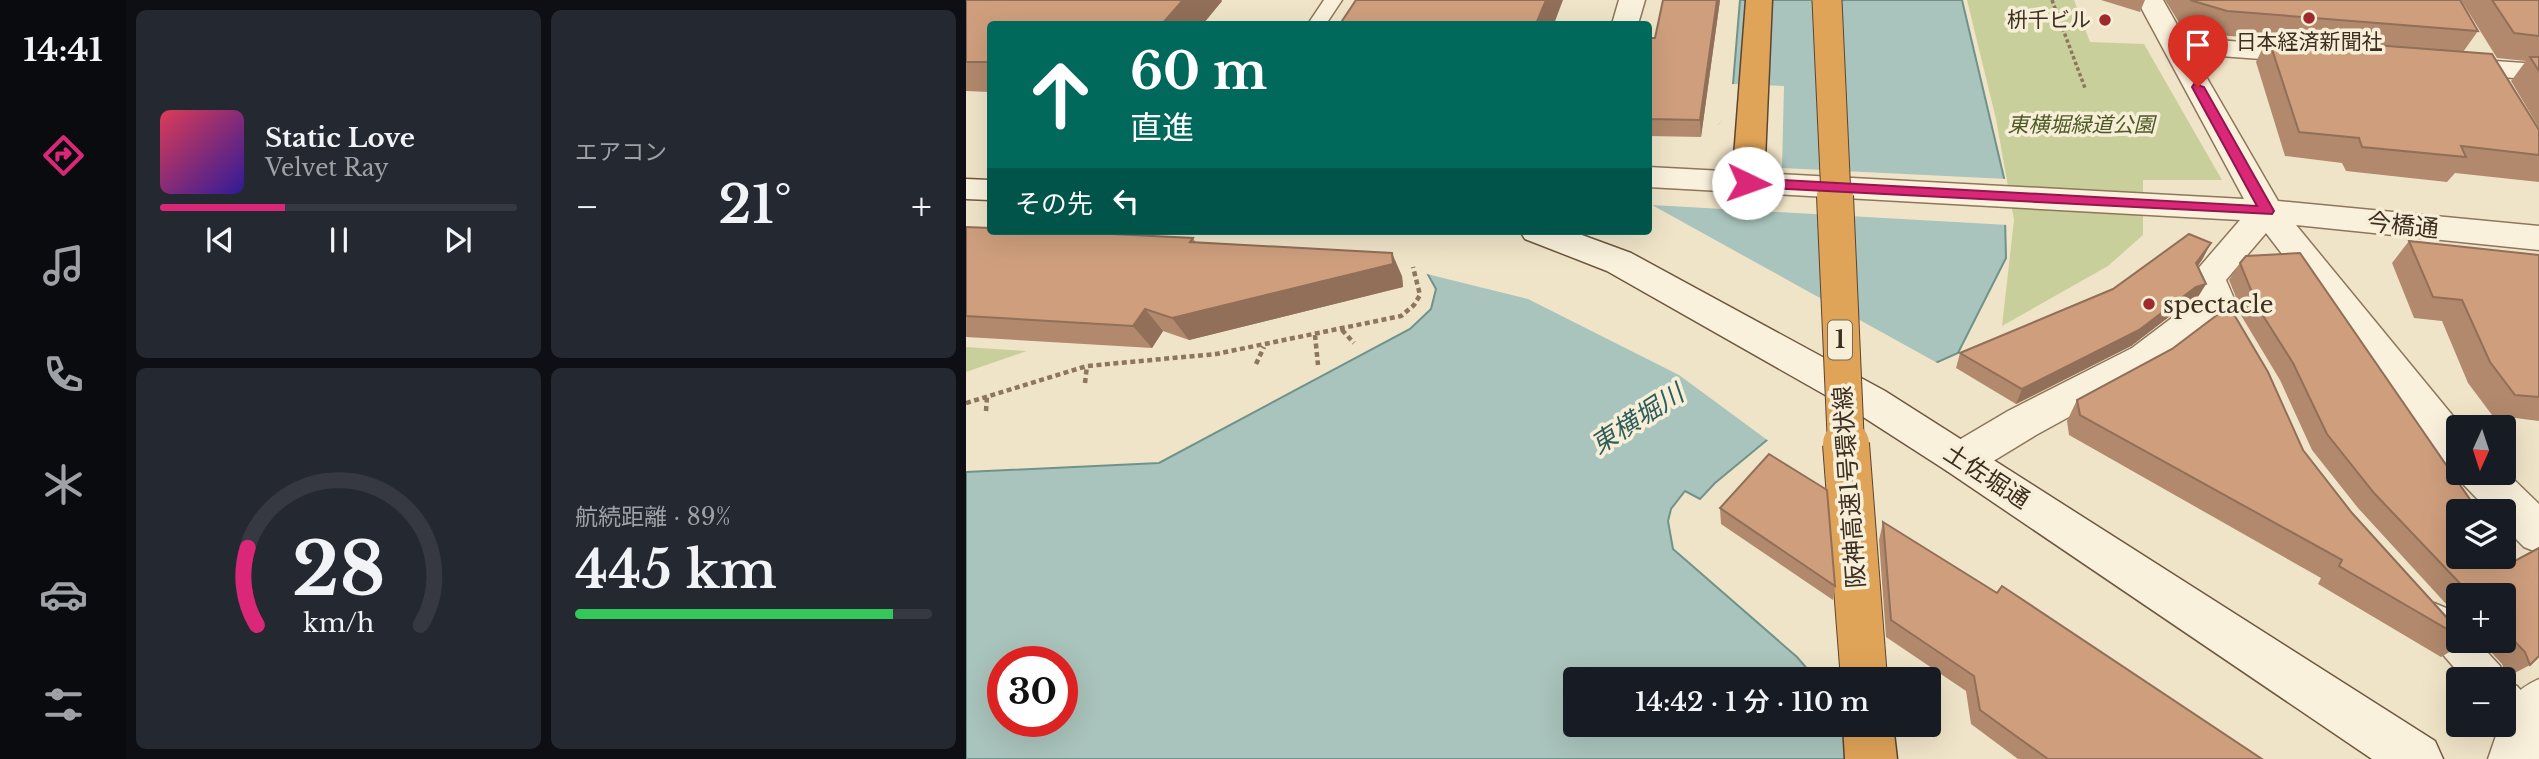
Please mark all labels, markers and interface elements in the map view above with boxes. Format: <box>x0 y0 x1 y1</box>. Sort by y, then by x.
place label: 枡千ビル <box>2007 7 2091 33</box>
marker: 日本経済新聞社 <box>2301 10 2317 26</box>
marker: 枡千ビル <box>2097 12 2113 28</box>
pin <box>2168 15 2228 87</box>
icon: arrive <box>2179 26 2217 64</box>
place label: 日本経済新聞社 <box>2236 29 2383 55</box>
text: 14:41 <box>23 30 103 70</box>
text: 60 m <box>1130 41 1267 102</box>
icon: ahead <box>1015 49 1106 140</box>
text: 直進 <box>1130 108 1194 148</box>
park label: 東横堀緑道公園 <box>2008 112 2157 138</box>
text: Static Love <box>265 122 415 154</box>
icon: directions <box>39 131 88 180</box>
text: エアコン <box>575 138 667 166</box>
position arrow <box>1711 146 1785 220</box>
text: Velvet Ray <box>265 154 389 182</box>
text: 21° <box>718 173 792 237</box>
icon: left <box>1107 182 1145 220</box>
text: − <box>575 183 599 230</box>
text: + <box>911 183 932 230</box>
text: その先 <box>1015 188 1093 220</box>
street label: 今橋通 <box>2366 207 2440 243</box>
icon: previous <box>201 221 239 259</box>
icon: pause <box>320 221 358 259</box>
icon: next <box>439 221 477 259</box>
icon: music <box>39 241 88 290</box>
place label: spectacle <box>2163 290 2274 319</box>
marker: spectacle <box>2141 296 2157 312</box>
road number: 1 <box>1828 320 1852 360</box>
icon: phone <box>39 350 88 399</box>
water label: 東横堀川 <box>1585 376 1692 461</box>
street label: 阪神高速1号環状線 <box>1827 385 1871 589</box>
north arrow <box>2446 415 2516 485</box>
map controls <box>2446 415 2516 737</box>
street label: 土佐堀通 <box>1939 438 2035 514</box>
icon: climate <box>39 460 88 509</box>
button: layers <box>2446 499 2516 569</box>
text: 航続距離 · 89% <box>575 503 731 531</box>
text: 28 <box>292 524 385 615</box>
text: 445 km <box>575 538 777 602</box>
icon: car <box>39 570 88 619</box>
button: + <box>2446 583 2516 653</box>
text: km/h <box>303 607 374 638</box>
speed limit sign: 30 <box>987 646 1078 737</box>
button: − <box>2446 667 2516 737</box>
icon: filters <box>39 680 88 729</box>
text: 14:42 · 1 分 · 110 m <box>1635 686 1869 718</box>

